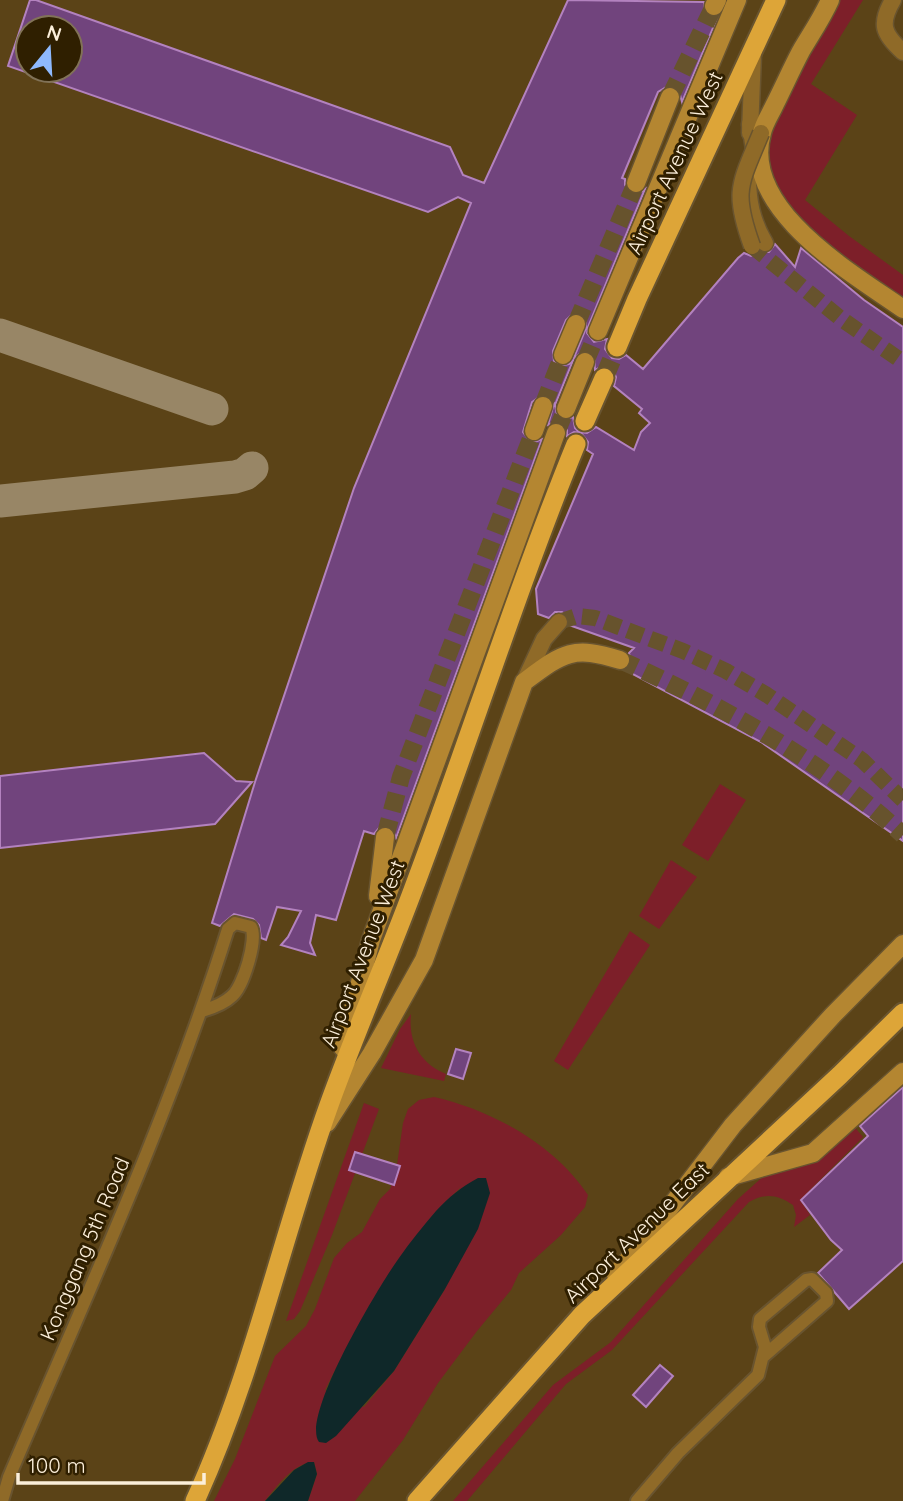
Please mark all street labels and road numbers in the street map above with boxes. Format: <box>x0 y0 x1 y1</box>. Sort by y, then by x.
street label: Airport Avenue West <box>620 67 728 258</box>
street label: Airport Avenue West <box>314 856 410 1051</box>
street label: Konggang 5th Road <box>34 1153 134 1344</box>
street label: Airport Avenue East <box>558 1156 714 1308</box>

